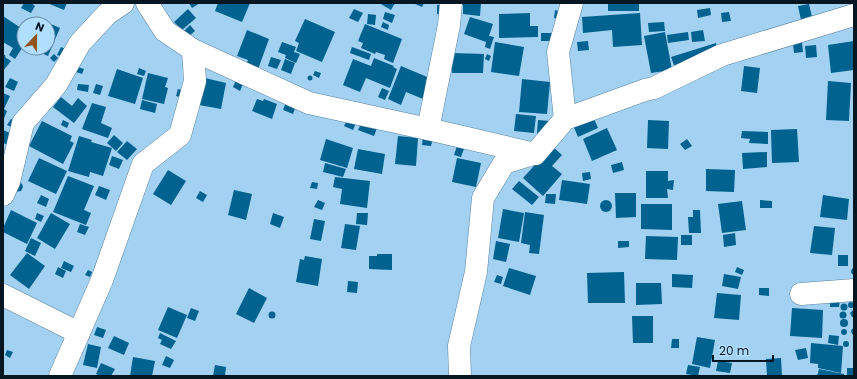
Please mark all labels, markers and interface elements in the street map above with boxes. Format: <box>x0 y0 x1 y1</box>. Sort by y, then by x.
north arrow <box>16 16 56 56</box>
text: N <box>33 18 47 36</box>
scale bar <box>713 337 773 363</box>
text: 20 m <box>719 342 749 359</box>

